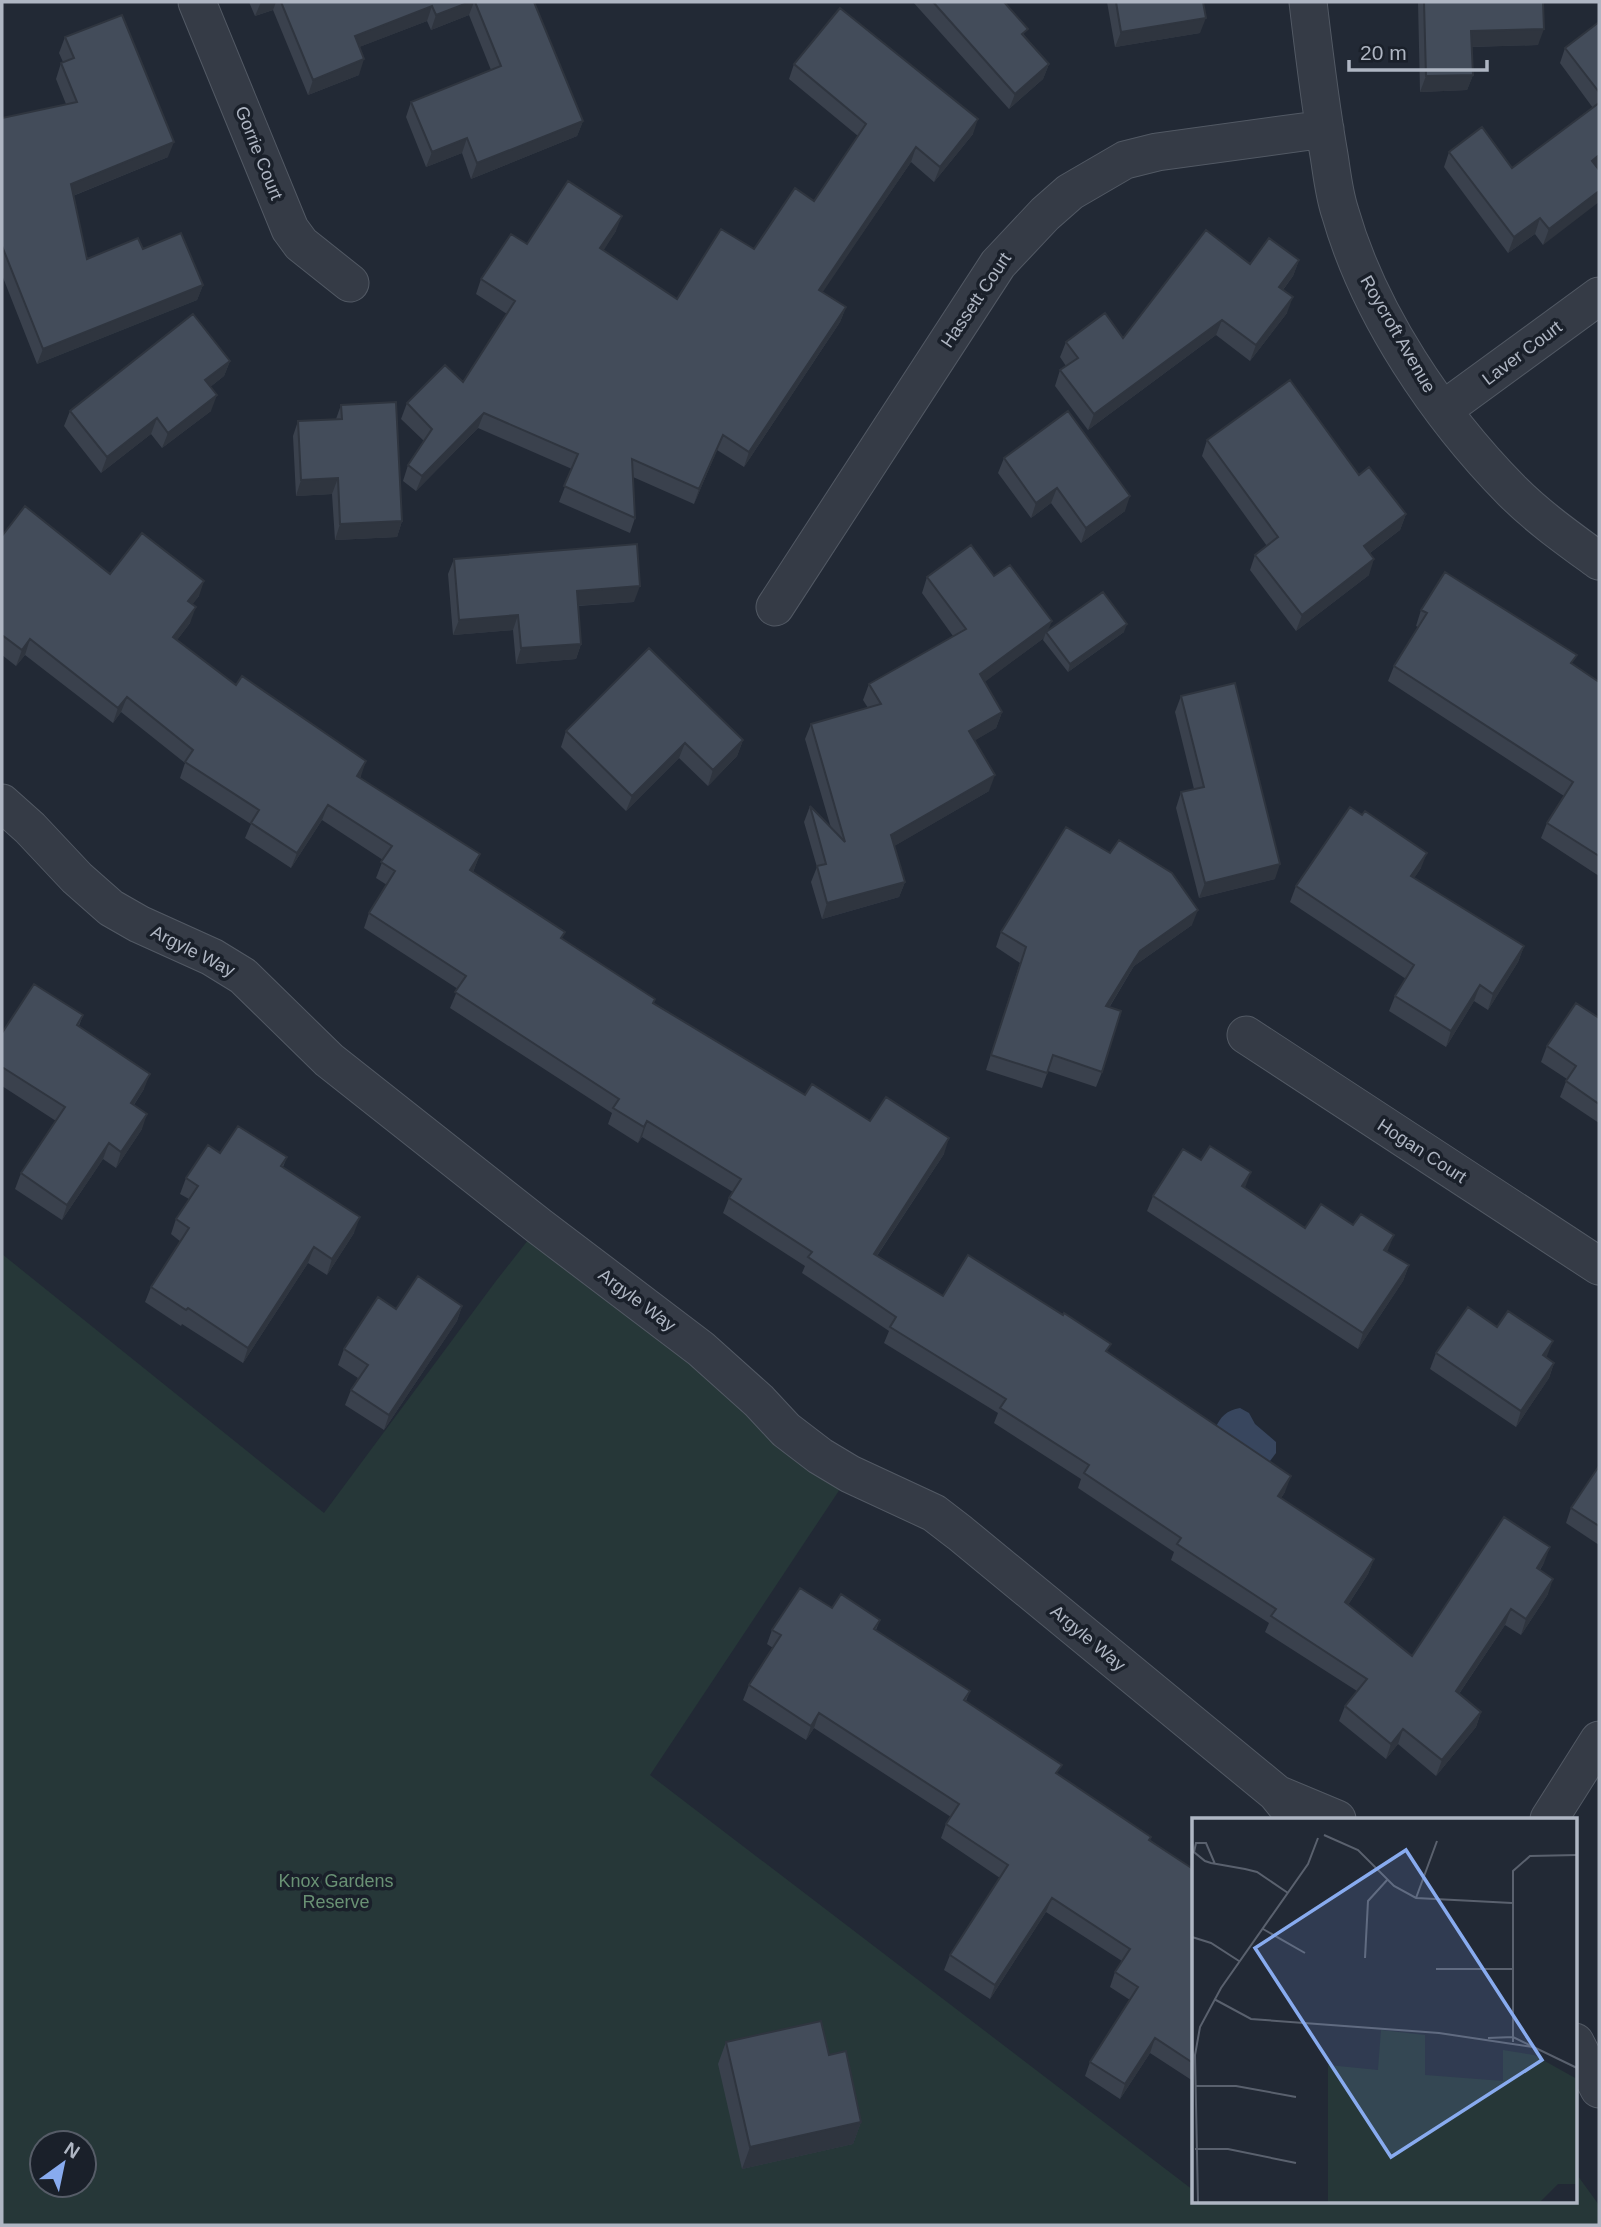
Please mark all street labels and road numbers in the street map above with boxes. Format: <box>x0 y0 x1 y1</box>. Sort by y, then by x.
street label: Gorrie Court <box>231 103 287 203</box>
street label: Hassett Court <box>937 249 1015 351</box>
street label: Roycroft Avenue <box>1356 272 1440 396</box>
street label: Laver Court <box>1478 317 1566 389</box>
street label: Argyle Way <box>148 921 238 981</box>
street label: Hogan Court <box>1374 1115 1470 1187</box>
street label: Argyle Way <box>595 1265 679 1335</box>
street label: Argyle Way <box>1047 1601 1129 1675</box>

